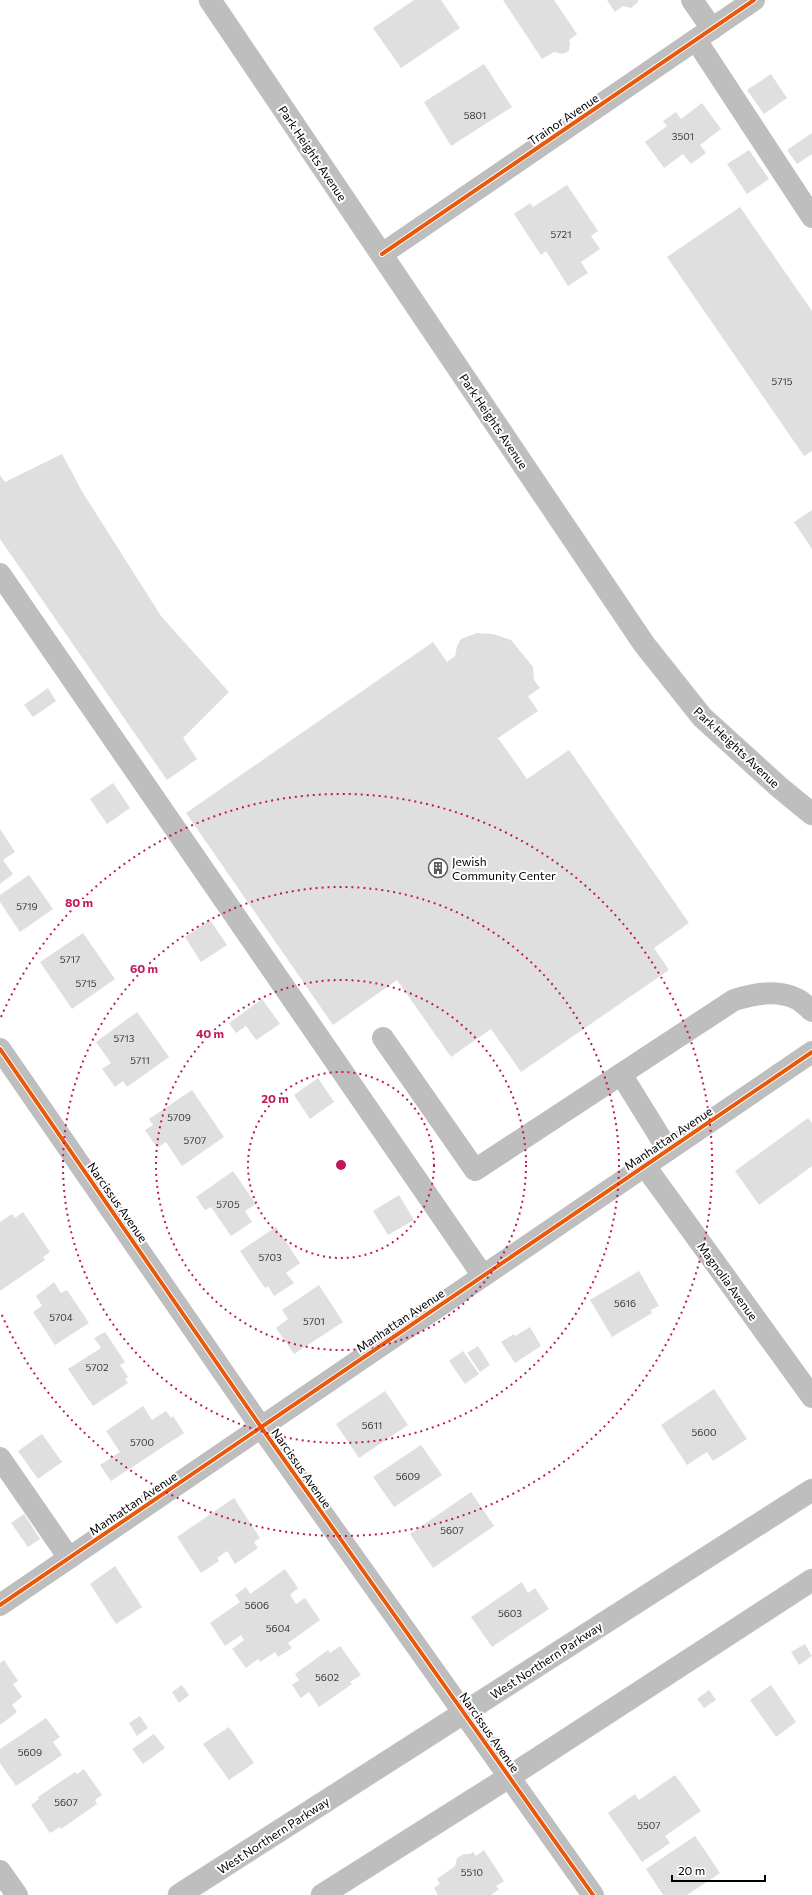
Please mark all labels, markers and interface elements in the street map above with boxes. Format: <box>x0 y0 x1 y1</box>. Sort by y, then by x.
street label: Trainor Avenue <box>525 90 601 148</box>
street label: Park Heights Avenue <box>276 103 350 203</box>
house number: 5801 <box>464 109 486 121</box>
house number: 3501 <box>672 130 694 142</box>
house number: 5721 <box>551 228 571 240</box>
street label: Park Heights Avenue <box>457 371 531 471</box>
house number: 5715 <box>771 375 793 387</box>
street label: Park Heights Avenue <box>691 704 783 790</box>
place label: Jewish Community Center <box>452 854 556 882</box>
building icon: Jewish Community Center <box>427 857 449 879</box>
text: 80 m <box>65 895 93 909</box>
house number: 5719 <box>16 900 38 912</box>
house number: 5717 <box>60 953 80 965</box>
text: 60 m <box>130 961 158 975</box>
house number: 5715 <box>75 977 97 989</box>
text: 40 m <box>196 1026 224 1040</box>
house number: 5713 <box>113 1032 135 1044</box>
house number: 5711 <box>130 1054 150 1066</box>
text: 20 m <box>261 1091 289 1105</box>
street label: Manhattan Avenue <box>621 1103 715 1173</box>
house number: 5709 <box>167 1111 191 1123</box>
house number: 5707 <box>184 1134 206 1146</box>
centre of rings <box>334 1158 348 1172</box>
street label: Narcissus Avenue <box>85 1159 151 1245</box>
house number: 5705 <box>216 1198 240 1210</box>
street label: Magnolia Avenue <box>695 1239 761 1323</box>
house number: 5703 <box>258 1251 282 1263</box>
street label: Manhattan Avenue <box>353 1285 447 1355</box>
house number: 5616 <box>614 1297 636 1309</box>
house number: 5704 <box>49 1311 73 1323</box>
house number: 5701 <box>303 1315 325 1327</box>
house number: 5702 <box>85 1361 109 1373</box>
house number: 5611 <box>362 1419 382 1431</box>
street label: Narcissus Avenue <box>269 1425 335 1511</box>
house number: 5600 <box>692 1426 716 1438</box>
house number: 5700 <box>130 1436 154 1448</box>
street label: Manhattan Avenue <box>86 1468 180 1538</box>
house number: 5609 <box>396 1470 420 1482</box>
house number: 5607 <box>440 1524 464 1536</box>
house number: 5606 <box>245 1599 269 1611</box>
house number: 5603 <box>498 1607 522 1619</box>
street label: West Northern Parkway <box>487 1619 605 1701</box>
house number: 5604 <box>266 1622 290 1634</box>
house number: 5602 <box>315 1671 339 1683</box>
street label: Narcissus Avenue <box>457 1689 523 1775</box>
house number: 5609 <box>18 1746 42 1758</box>
street label: West Northern Parkway <box>214 1794 332 1876</box>
house number: 5607 <box>54 1796 78 1808</box>
house number: 5507 <box>637 1819 661 1831</box>
scale bar <box>672 1857 765 1883</box>
text: 20 m <box>678 1863 705 1877</box>
house number: 5510 <box>461 1866 483 1878</box>

